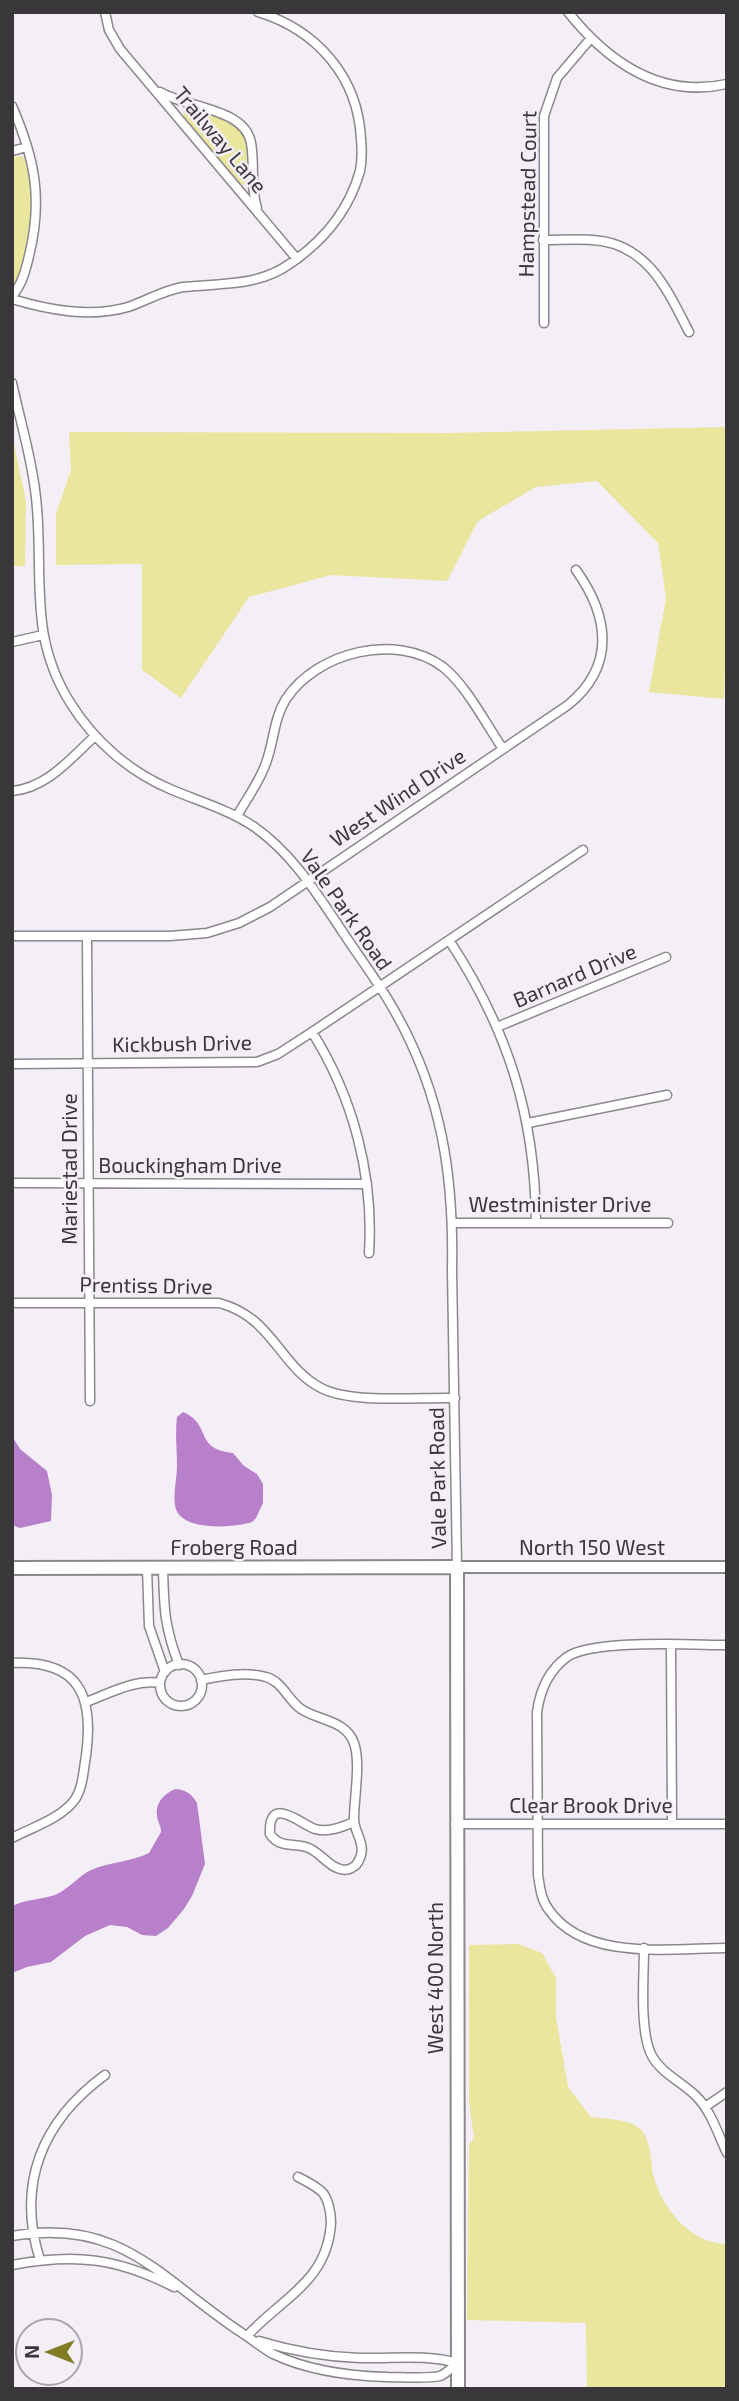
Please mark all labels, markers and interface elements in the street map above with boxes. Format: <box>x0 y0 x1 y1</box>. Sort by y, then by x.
street label: Trailway Lane <box>169 81 273 197</box>
street label: Hampstead Court <box>513 110 540 277</box>
street label: West Wind Drive <box>325 742 470 851</box>
street label: Vale Park Road <box>296 844 398 974</box>
street label: Barnard Drive <box>509 937 640 1012</box>
street label: Kickbush Drive <box>112 1029 252 1056</box>
street label: Mariestad Drive <box>56 1093 81 1245</box>
street label: Bouckingham Drive <box>98 1152 282 1177</box>
street label: Westminister Drive <box>469 1191 651 1216</box>
street label: Prentiss Drive <box>79 1271 213 1298</box>
street label: Vale Park Road <box>423 1407 450 1549</box>
street label: Froberg Road <box>170 1534 298 1559</box>
street label: North 150 West <box>519 1534 665 1559</box>
street label: Clear Brook Drive <box>509 1792 673 1817</box>
street label: West 400 North <box>422 1902 447 2054</box>
north arrow <box>14 2317 84 2387</box>
text: N <box>20 2345 43 2359</box>

